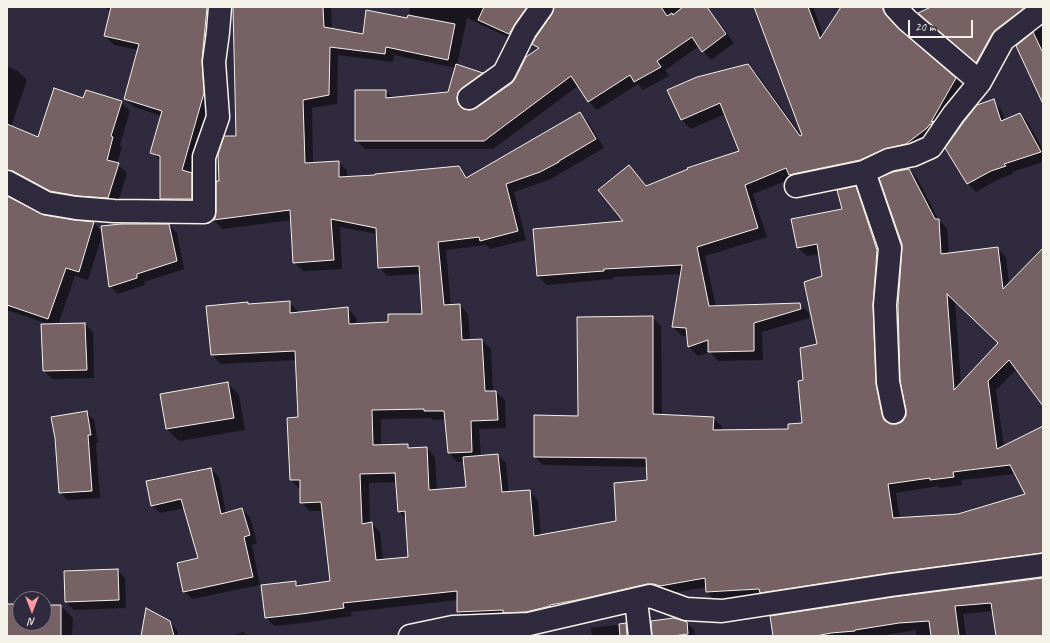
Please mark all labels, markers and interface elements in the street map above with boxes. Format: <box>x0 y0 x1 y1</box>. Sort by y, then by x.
scale bar <box>910 12 975 38</box>
text: 20 m <box>915 19 935 35</box>
north arrow <box>12 591 52 631</box>
text: N <box>29 615 35 629</box>

